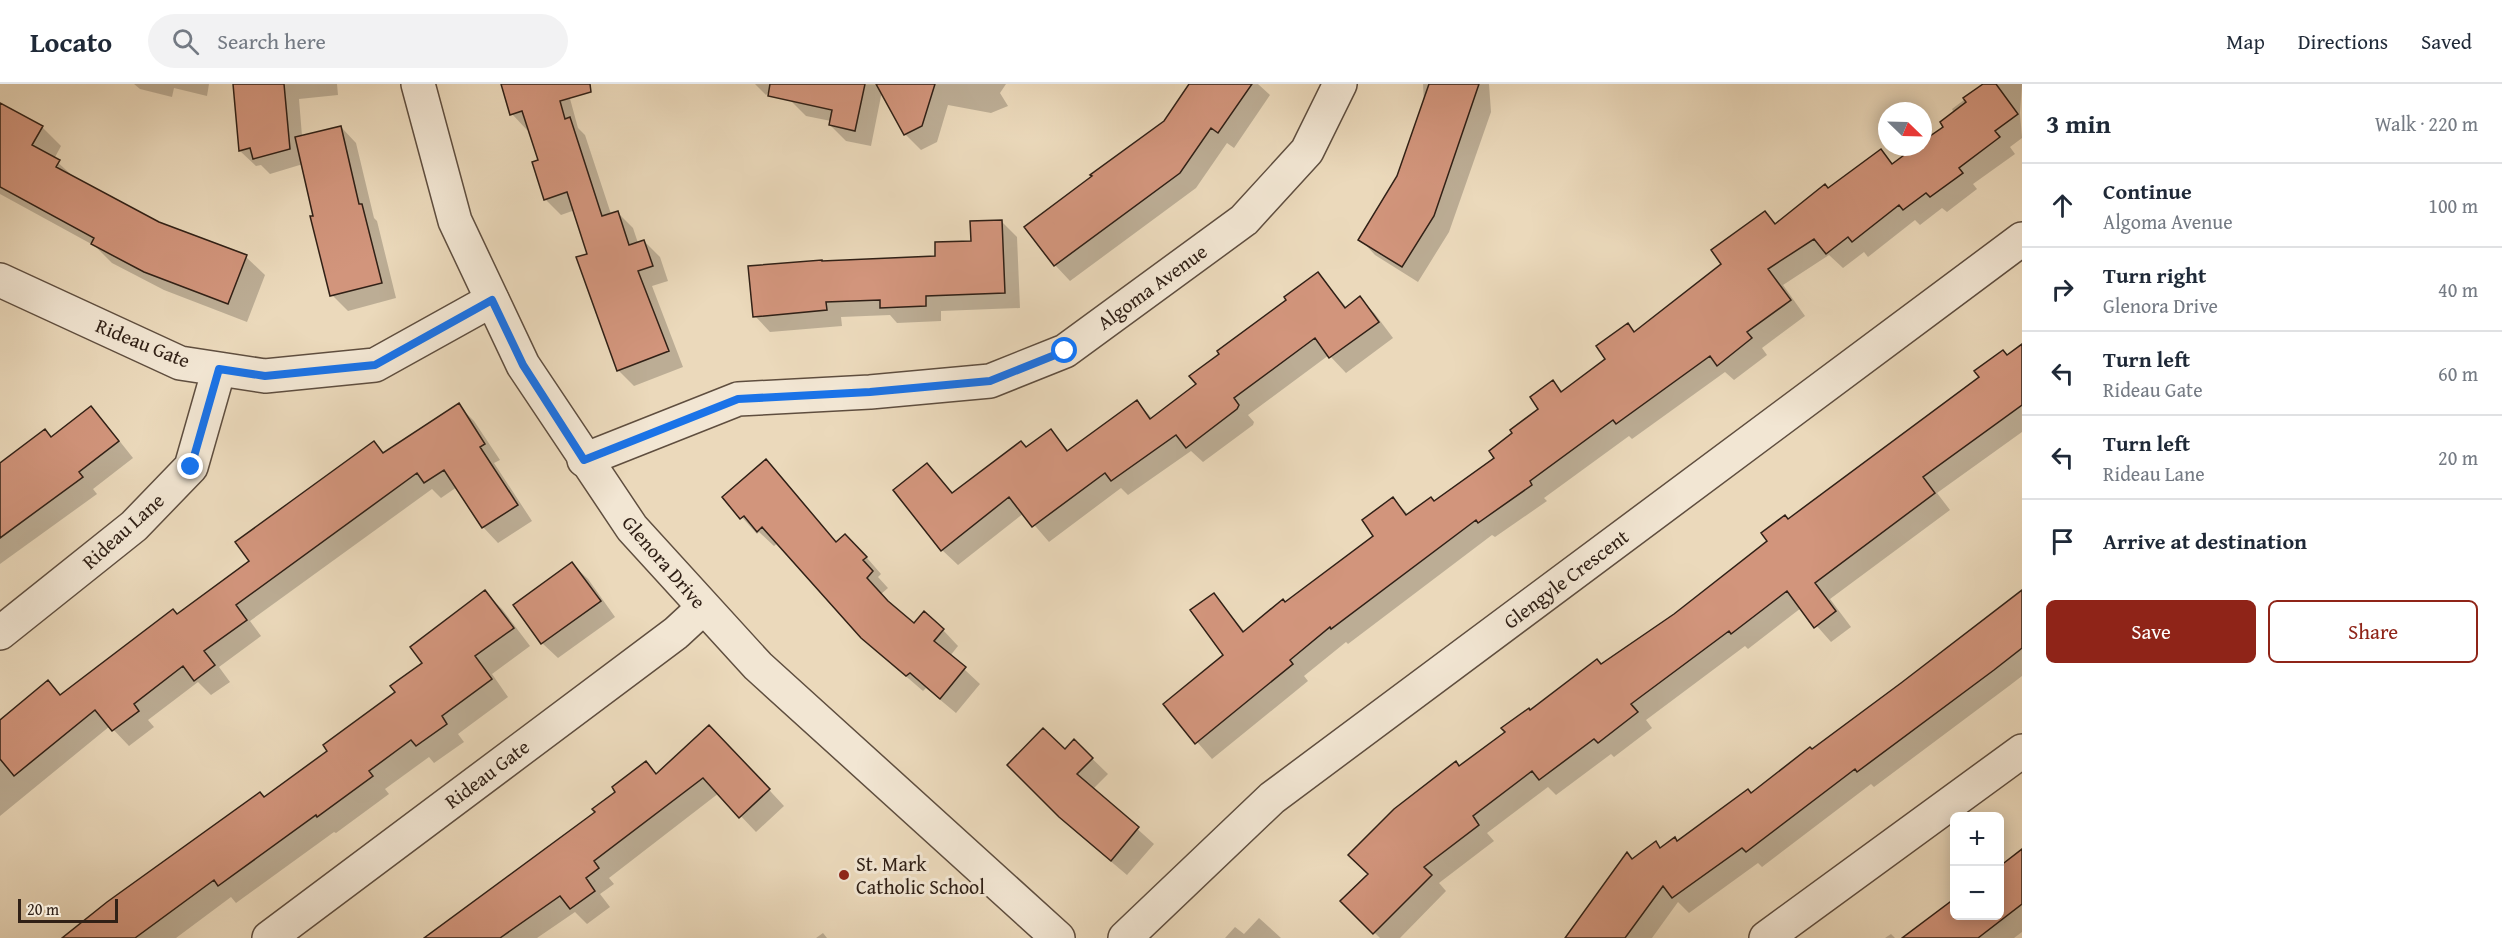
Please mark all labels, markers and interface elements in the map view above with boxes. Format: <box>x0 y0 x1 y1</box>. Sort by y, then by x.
search box <box>148 14 568 68</box>
text: Locato <box>30 21 112 62</box>
icon: search <box>169 25 202 58</box>
text: Search here <box>217 25 326 57</box>
text: Map <box>2226 26 2265 57</box>
text: Directions <box>2298 26 2388 57</box>
text: Saved <box>2421 26 2472 57</box>
north arrow <box>1878 102 1932 156</box>
text: 3 min <box>2046 104 2111 143</box>
text: Walk · 220 m <box>2375 109 2478 138</box>
text: Continue <box>2103 175 2192 207</box>
icon: ahead <box>2046 189 2079 222</box>
text: 100 m <box>2428 191 2478 220</box>
text: Algoma Avenue <box>2103 207 2233 236</box>
street label: Algoma Avenue <box>1091 237 1213 336</box>
text: Turn right <box>2103 259 2206 291</box>
icon: right <box>2046 273 2079 306</box>
text: 40 m <box>2438 275 2478 304</box>
text: Glenora Drive <box>2103 291 2218 320</box>
street label: Rideau Gate <box>92 310 195 375</box>
route start <box>1051 337 1077 363</box>
text: Turn left <box>2103 343 2190 375</box>
icon: left <box>2046 357 2079 390</box>
text: 60 m <box>2438 359 2478 388</box>
text: Rideau Gate <box>2103 375 2203 404</box>
text: Turn left <box>2103 427 2190 459</box>
icon: left <box>2046 441 2079 474</box>
text: 20 m <box>2438 443 2478 472</box>
route end <box>177 453 203 479</box>
text: Rideau Lane <box>2103 459 2205 488</box>
street label: Rideau Lane <box>75 486 170 575</box>
street label: Glenora Drive <box>616 509 713 615</box>
street label: Glengyle Crescent <box>1497 522 1634 635</box>
icon: arrive <box>2046 525 2079 558</box>
text: Arrive at destination <box>2103 525 2307 557</box>
button: Save <box>2046 600 2256 663</box>
button: Share <box>2268 600 2478 663</box>
street label: Rideau Gate <box>438 732 535 815</box>
map controls <box>1950 812 2004 920</box>
button: + <box>1950 812 2004 866</box>
place label: St. Mark Catholic School <box>856 849 985 901</box>
button: − <box>1950 866 2004 920</box>
marker: St. Mark Catholic School <box>837 868 851 882</box>
scale bar <box>18 896 118 924</box>
text: 20 m <box>27 897 59 921</box>

